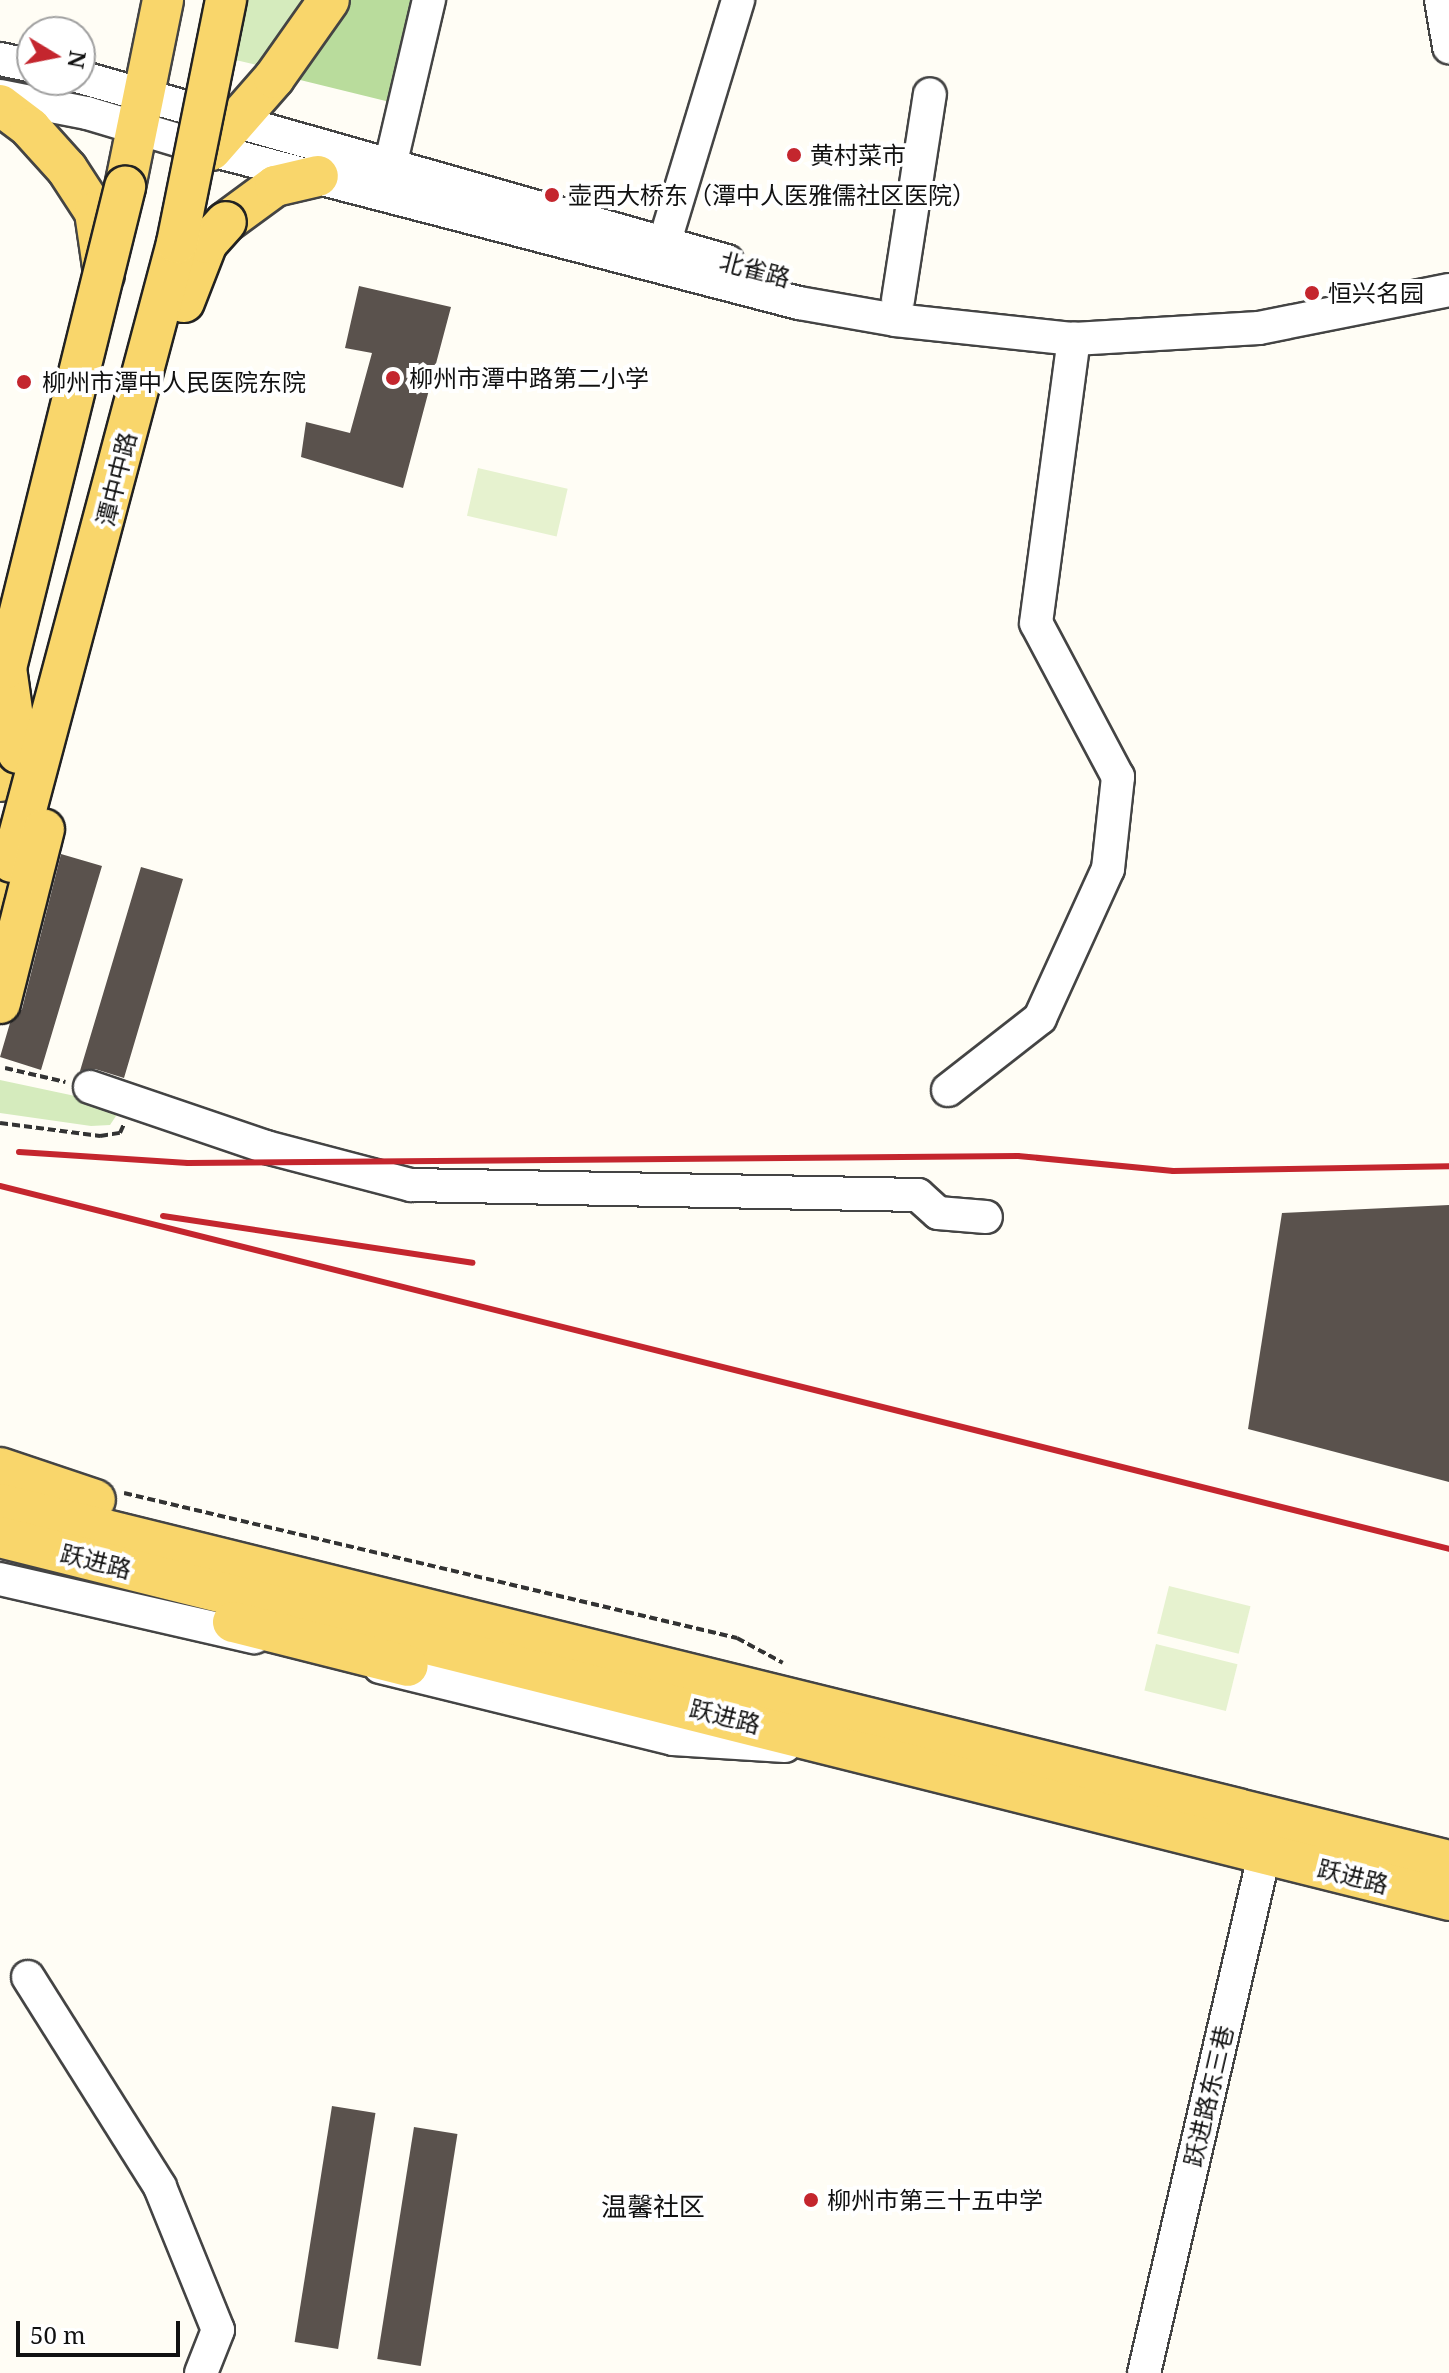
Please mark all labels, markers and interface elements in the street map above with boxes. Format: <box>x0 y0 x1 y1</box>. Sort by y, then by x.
north arrow <box>16 16 96 96</box>
text: N <box>61 49 94 71</box>
place label: 黄村菜市 <box>810 141 906 169</box>
marker: 黄村菜市 <box>785 146 803 164</box>
place label: 壶西大桥东（潭中人医雅儒社区医院） <box>568 181 976 209</box>
marker: 壶西大桥东（潭中人医雅儒社区医院） <box>543 186 561 204</box>
street label: 北雀路 <box>716 246 794 292</box>
place label: 恒兴名园 <box>1328 279 1424 307</box>
marker: 恒兴名园 <box>1303 284 1321 302</box>
place label: 柳州市潭中路第二小学 <box>409 364 649 392</box>
place label: 柳州市潭中人民医院东院 <box>42 368 306 396</box>
marker: 柳州市潭中路第二小学 <box>384 369 402 387</box>
marker: 柳州市潭中人民医院东院 <box>13 371 35 393</box>
street label: 潭中中路 <box>90 429 142 529</box>
street label: 跃进路 <box>58 1538 134 1584</box>
street label: 跃进路 <box>687 1693 763 1739</box>
street label: 跃进路 <box>1315 1853 1391 1899</box>
street label: 跃进路东三巷 <box>1178 2023 1238 2169</box>
place label: 柳州市第三十五中学 <box>827 2186 1043 2214</box>
district label: 温馨社区 <box>601 2191 705 2223</box>
marker: 柳州市第三十五中学 <box>802 2191 820 2209</box>
scale bar <box>20 2305 184 2355</box>
text: 50 m <box>30 2318 86 2351</box>

